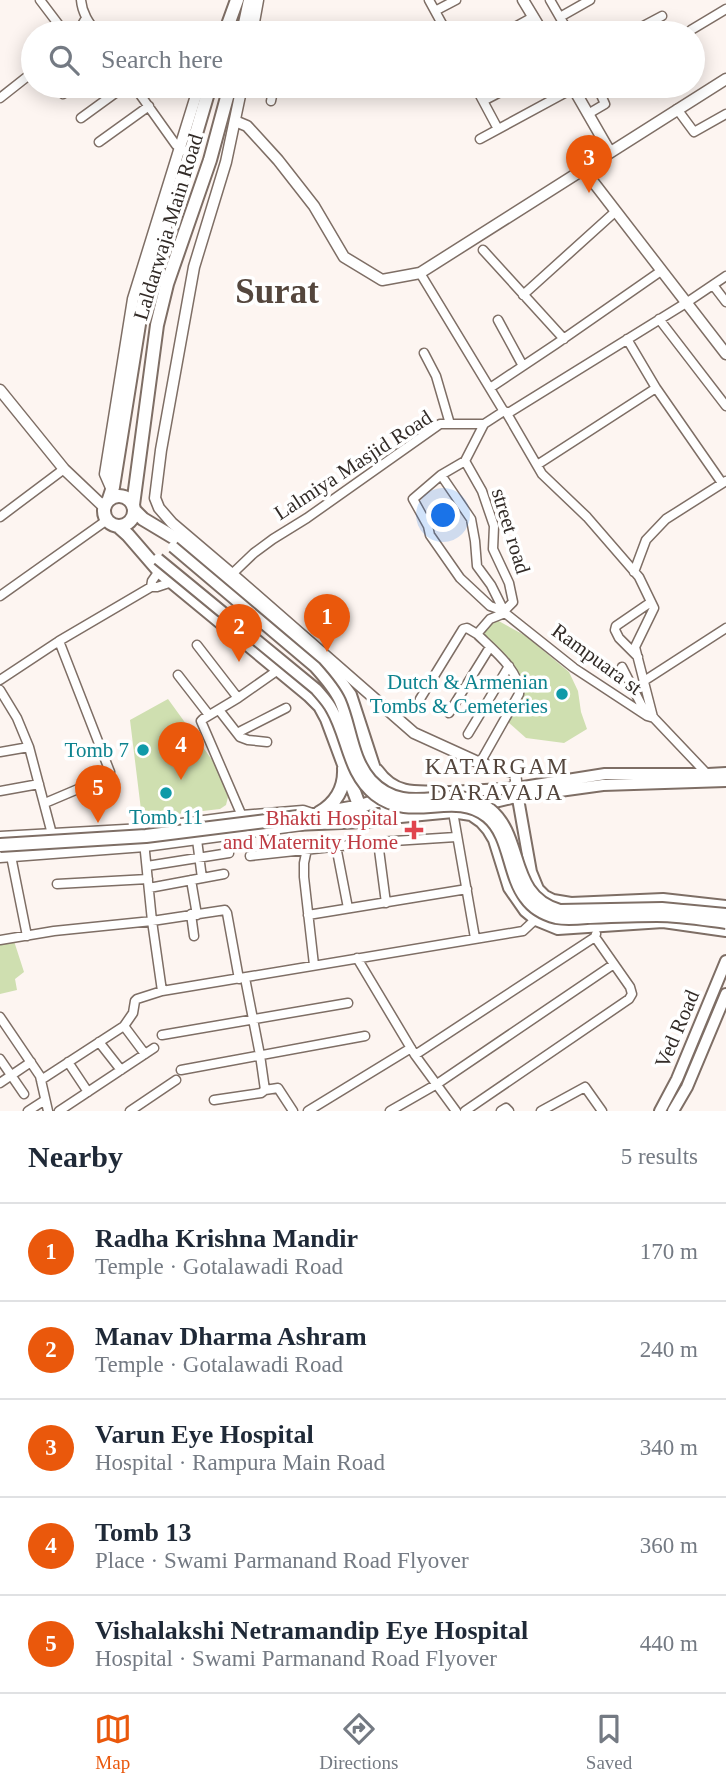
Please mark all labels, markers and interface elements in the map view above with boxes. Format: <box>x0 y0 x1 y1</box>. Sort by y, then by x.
search box <box>21 21 705 98</box>
icon: search <box>45 41 83 79</box>
text: Search here <box>101 45 223 74</box>
street label: Laldarwaja Main Road <box>128 130 208 323</box>
pin: 3 <box>566 135 612 193</box>
district label: Surat <box>235 272 319 311</box>
street label: Lalmiya Masjid Road <box>270 405 437 525</box>
street label: street road <box>487 485 535 577</box>
your location <box>426 498 460 532</box>
pin: 1 <box>304 594 350 652</box>
pin: 2 <box>216 604 262 662</box>
street label: Rampuara st <box>547 618 647 700</box>
place label: Dutch & Armenian Tombs & Cemeteries <box>370 670 548 718</box>
marker: Dutch & Armenian Tombs & Cemeteries <box>554 686 570 702</box>
pin: 4 <box>158 722 204 780</box>
place label: Tomb 7 <box>65 738 129 762</box>
marker: Tomb 7 <box>135 742 151 758</box>
district label: KATARGAM DARAVAJA <box>425 754 569 805</box>
pin: 5 <box>75 765 121 823</box>
marker: Tomb 11 <box>158 785 174 801</box>
place label: Tomb 11 <box>129 805 203 829</box>
place label: Bhakti Hospital and Maternity Home <box>223 806 398 854</box>
marker: Bhakti Hospital and Maternity Home <box>404 820 424 840</box>
street label: Ved Road <box>650 986 704 1072</box>
text: Nearby <box>28 1140 123 1173</box>
text: 5 results <box>621 1144 698 1169</box>
text: Radha Krishna Mandir <box>95 1224 358 1253</box>
text: 1 <box>45 1239 57 1264</box>
text: 170 m <box>640 1239 698 1264</box>
text: Temple · Gotalawadi Road <box>95 1254 343 1279</box>
text: Manav Dharma Ashram <box>95 1322 367 1351</box>
text: 2 <box>45 1337 57 1362</box>
text: 240 m <box>640 1337 698 1362</box>
text: Temple · Gotalawadi Road <box>95 1352 343 1377</box>
text: Varun Eye Hospital <box>95 1420 314 1449</box>
text: 3 <box>45 1435 57 1460</box>
text: 340 m <box>640 1435 698 1460</box>
text: Hospital · Rampura Main Road <box>95 1450 385 1475</box>
text: Tomb 13 <box>95 1518 192 1547</box>
text: 4 <box>45 1533 57 1558</box>
text: 360 m <box>640 1533 698 1558</box>
text: Place · Swami Parmanand Road Flyover <box>95 1548 469 1573</box>
text: Vishalakshi Netramandip Eye Hospital <box>95 1616 528 1645</box>
text: 5 <box>45 1631 57 1656</box>
text: 440 m <box>640 1631 698 1656</box>
text: Hospital · Swami Parmanand Road Flyover <box>95 1646 497 1671</box>
tab: Map <box>94 1710 132 1774</box>
tab: Directions <box>319 1710 398 1774</box>
tab: Saved <box>586 1710 632 1774</box>

